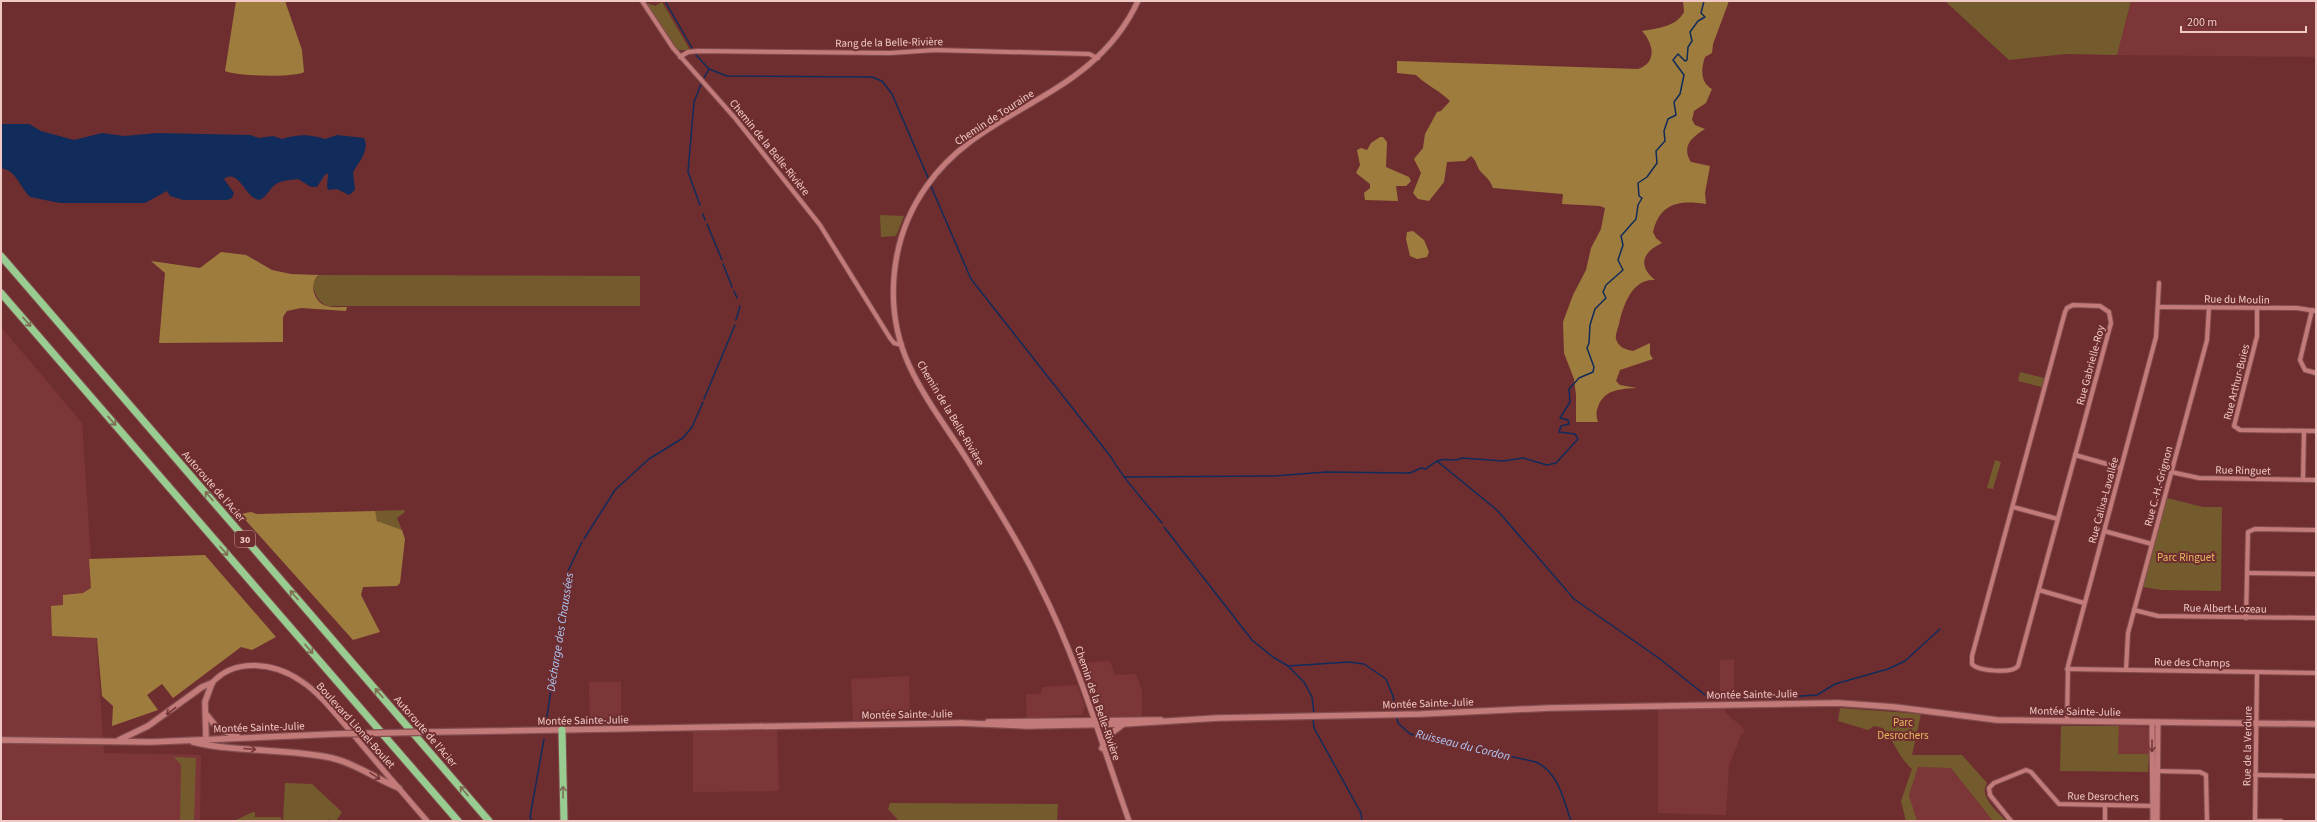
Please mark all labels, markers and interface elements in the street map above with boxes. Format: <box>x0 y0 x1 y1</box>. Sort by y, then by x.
scale bar <box>2181 8 2306 34</box>
text: 200 m <box>2187 14 2217 31</box>
street label: Rang de la Belle-Rivière <box>835 34 944 51</box>
street label: Chemin de Touraine <box>952 86 1037 149</box>
street label: Chemin de la Belle-Rivière <box>726 96 814 199</box>
street label: Rue du Moulin <box>2204 291 2270 308</box>
one-way arrow <box>22 317 31 328</box>
street label: Rue Gabrielle-Roy <box>2073 324 2108 407</box>
street label: Rue Arthur-Buies <box>2220 342 2253 422</box>
street label: Chemin de la Belle-Rivière <box>913 358 988 469</box>
one-way arrow <box>107 415 116 426</box>
street label: Rue C.-H.-Grignon <box>2141 444 2176 528</box>
street label: Autoroute de l'Acier <box>178 447 249 525</box>
street label: Rue Calixa-Lavallée <box>2085 455 2122 545</box>
street label: Rue Ringuet <box>2215 463 2271 478</box>
one-way arrow <box>204 491 213 502</box>
road number: 30 <box>235 531 255 547</box>
one-way arrow <box>219 546 228 556</box>
park label: Parc Ringuet <box>2157 550 2215 565</box>
water label: Décharge des Chaussées <box>543 571 578 693</box>
one-way arrow <box>289 590 298 600</box>
street label: Rue Albert-Lozeau <box>2183 600 2267 617</box>
one-way arrow <box>305 644 314 654</box>
street label: Chemin de la Belle-Rivière <box>1071 644 1124 763</box>
street label: Rue des Champs <box>2154 654 2230 671</box>
street label: Boulevard Lionel-Boulet <box>313 679 399 772</box>
street label: Montée Sainte-Julie <box>1706 686 1798 703</box>
one-way arrow <box>374 688 383 698</box>
street label: Autoroute de l'Acier <box>390 692 461 770</box>
street label: Montée Sainte-Julie <box>1382 694 1474 713</box>
street label: Montée Sainte-Julie <box>2029 703 2121 720</box>
street label: Rue de la Verdure <box>2239 705 2256 786</box>
one-way arrow <box>166 706 177 715</box>
street label: Montée Sainte-Julie <box>861 706 953 723</box>
street label: Montée Sainte-Julie <box>537 712 629 729</box>
park label: Parc Desrochers <box>1877 715 1929 743</box>
street label: Montée Sainte-Julie <box>213 718 305 737</box>
water label: Ruisseau du Cordon <box>1414 726 1512 765</box>
one-way arrow <box>2148 739 2156 752</box>
one-way arrow <box>243 746 256 753</box>
one-way arrow <box>369 772 381 780</box>
one-way arrow <box>459 786 468 797</box>
one-way arrow <box>559 786 567 799</box>
street label: Rue Desrochers <box>2067 788 2139 805</box>

